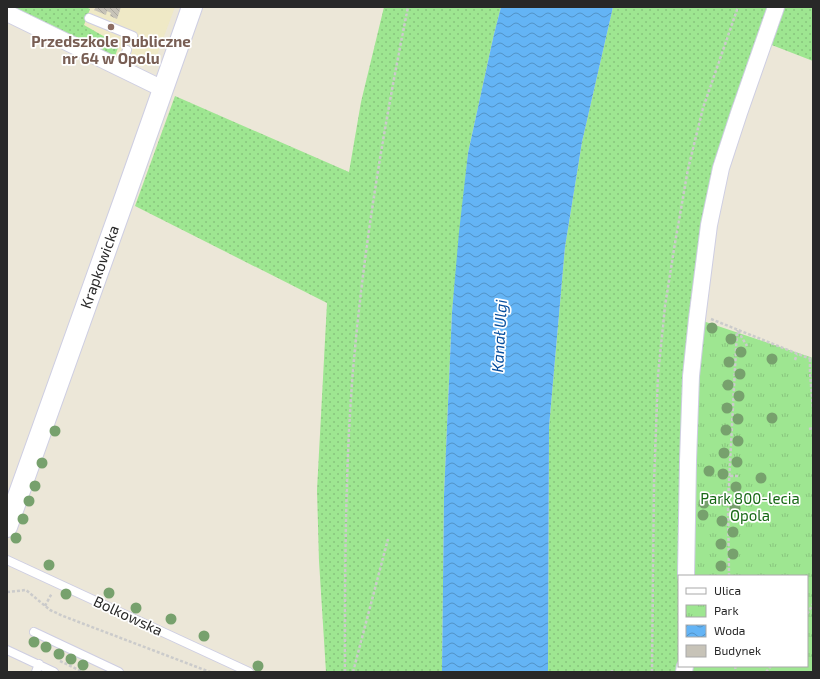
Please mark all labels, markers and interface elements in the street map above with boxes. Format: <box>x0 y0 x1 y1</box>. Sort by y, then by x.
marker: Przedszkole Publiczne nr 64 w Opolu <box>106 22 116 32</box>
place label: Przedszkole Publiczne nr 64 w Opolu <box>31 32 191 67</box>
street label: Krapkowicka <box>76 223 122 311</box>
water label: Kanał Ulgi <box>487 299 510 373</box>
park label: Park 800-lecia Opola <box>700 489 800 524</box>
legend <box>678 575 808 667</box>
text: Ulica <box>714 583 741 597</box>
street label: Bolkowska <box>91 591 166 639</box>
text: Park <box>714 603 739 617</box>
text: Woda <box>714 623 745 637</box>
text: Budynek <box>714 643 761 657</box>

